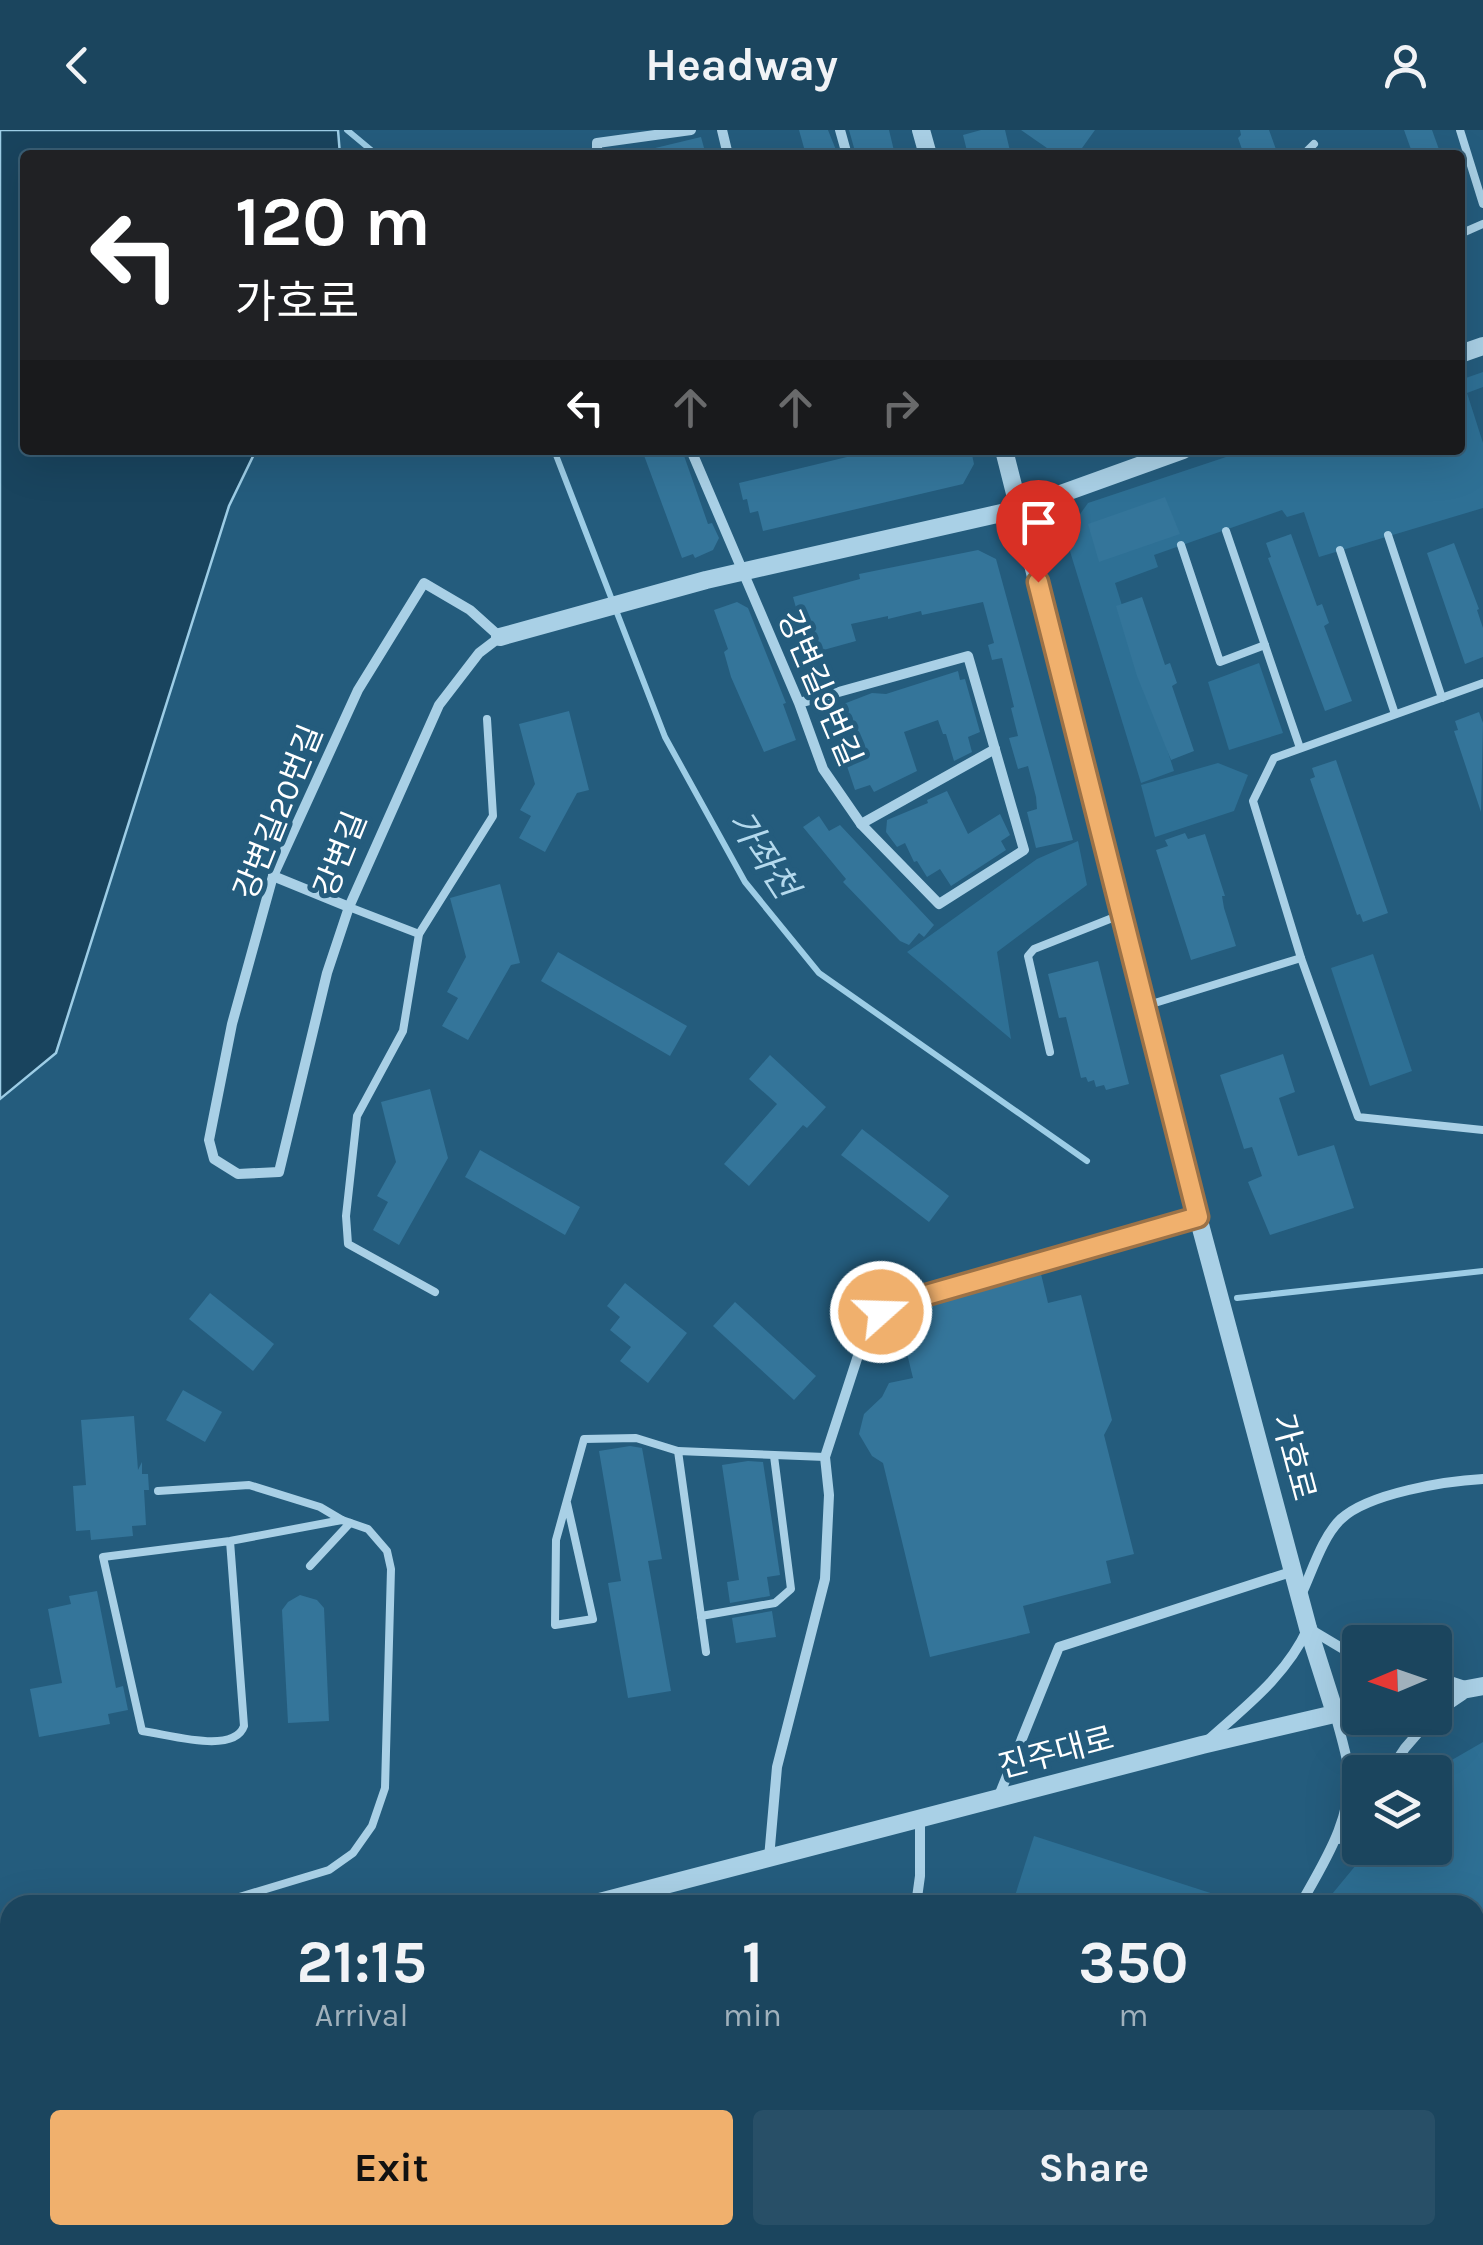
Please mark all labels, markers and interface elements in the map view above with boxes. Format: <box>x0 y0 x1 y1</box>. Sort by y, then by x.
icon: back <box>50 38 105 93</box>
icon: person <box>1378 38 1433 93</box>
text: Headway <box>645 39 838 91</box>
text: 120 m <box>235 181 431 263</box>
icon: left <box>70 190 200 320</box>
text: 가호로 <box>235 276 359 328</box>
icon: left <box>558 380 613 435</box>
icon: ahead <box>663 380 718 435</box>
icon: ahead <box>768 380 823 435</box>
icon: right <box>873 380 928 435</box>
pin <box>996 480 1081 583</box>
icon: arrive <box>1011 495 1066 550</box>
street label: 강변길9번길 <box>770 605 869 772</box>
street label: 강변길20번길 <box>227 720 330 905</box>
water label: 가좌천 <box>719 803 808 909</box>
street label: 강변길 <box>307 806 374 902</box>
position arrow <box>829 1260 933 1364</box>
street label: 가호로 <box>1264 1410 1323 1505</box>
north arrow <box>1342 1625 1452 1735</box>
map controls <box>1342 1625 1452 1865</box>
street label: 진주대로 <box>994 1719 1118 1786</box>
button: layers <box>1342 1755 1452 1865</box>
text: 21:15 <box>296 1927 427 1997</box>
text: 1 <box>742 1927 763 1997</box>
text: 350 <box>1078 1927 1189 1997</box>
text: Arrival <box>315 1997 408 2034</box>
text: min <box>723 1997 782 2034</box>
text: m <box>1118 1997 1148 2034</box>
button: Exit <box>50 2110 733 2225</box>
button: Share <box>753 2110 1435 2225</box>

